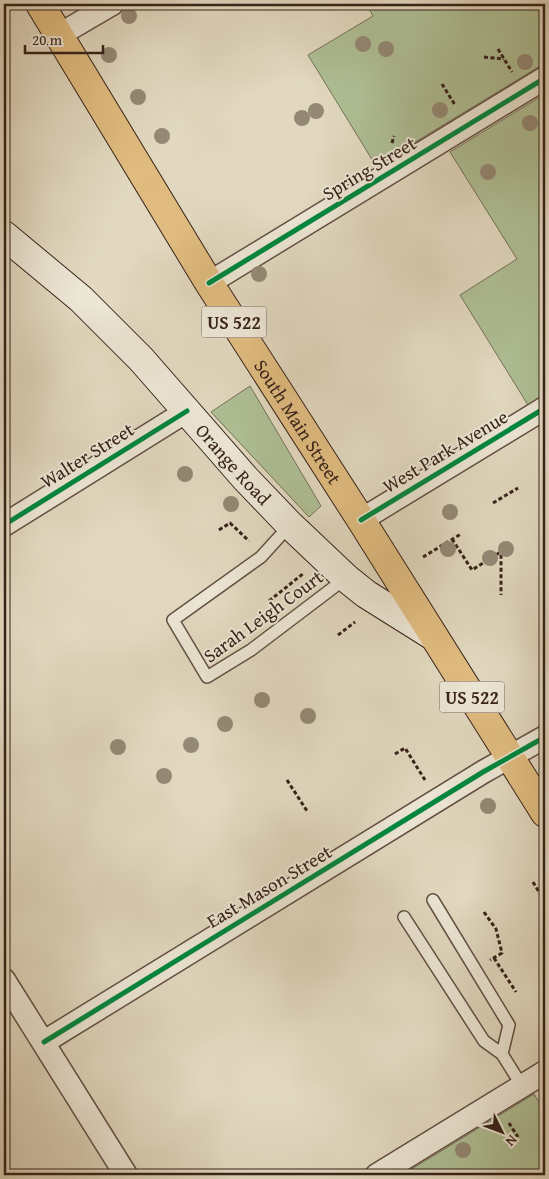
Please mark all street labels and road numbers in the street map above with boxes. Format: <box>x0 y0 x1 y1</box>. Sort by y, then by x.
street label: Spring Street <box>317 129 421 207</box>
road number: US 522 <box>202 306 266 338</box>
street label: South Main Street <box>247 354 349 490</box>
street label: West Park Avenue <box>377 402 513 500</box>
street label: Walter Street <box>35 415 139 495</box>
street label: Orange Road <box>189 417 278 512</box>
street label: Sarah Leigh Court <box>197 563 329 669</box>
road number: US 522 <box>440 682 504 712</box>
street label: East Mason Street <box>201 837 337 935</box>

